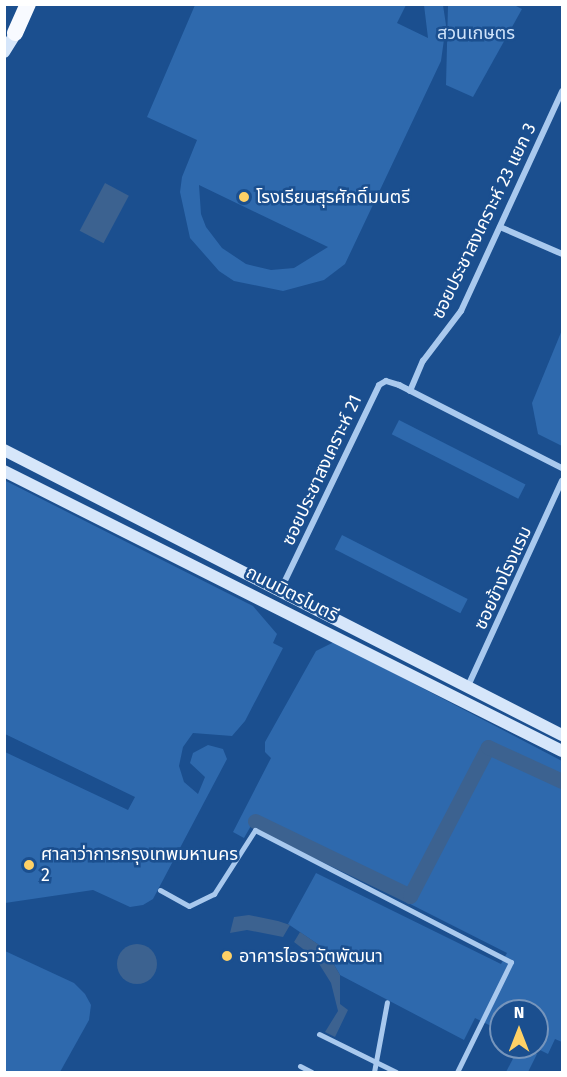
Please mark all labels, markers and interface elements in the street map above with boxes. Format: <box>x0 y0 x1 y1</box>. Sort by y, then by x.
park label: สวนเกษตร <box>437 22 515 44</box>
street label: ซอยประชาสงเคราะห์ 23 แยก 3 <box>427 120 541 322</box>
place label: โรงเรียนสุรศักดิ์มนตรี <box>256 186 410 208</box>
marker: โรงเรียนสุรศักดิ์มนตรี <box>237 190 251 204</box>
street label: ซอยประชาสงเคราะห์ 21 <box>278 391 366 549</box>
street label: ซอยข้างโรงแรม <box>470 523 536 633</box>
street label: ถนนมิตรไมตรี <box>242 561 342 627</box>
place label: ศาลาว่าการกรุงเทพมหานคร 2 <box>41 844 238 886</box>
marker: ศาลาว่าการกรุงเทพมหานคร 2 <box>22 858 36 872</box>
place label: อาคารไอราวัตพัฒนา <box>239 945 383 967</box>
marker: อาคารไอราวัตพัฒนา <box>220 949 234 963</box>
north arrow <box>489 999 549 1059</box>
text: N <box>514 1003 524 1022</box>

